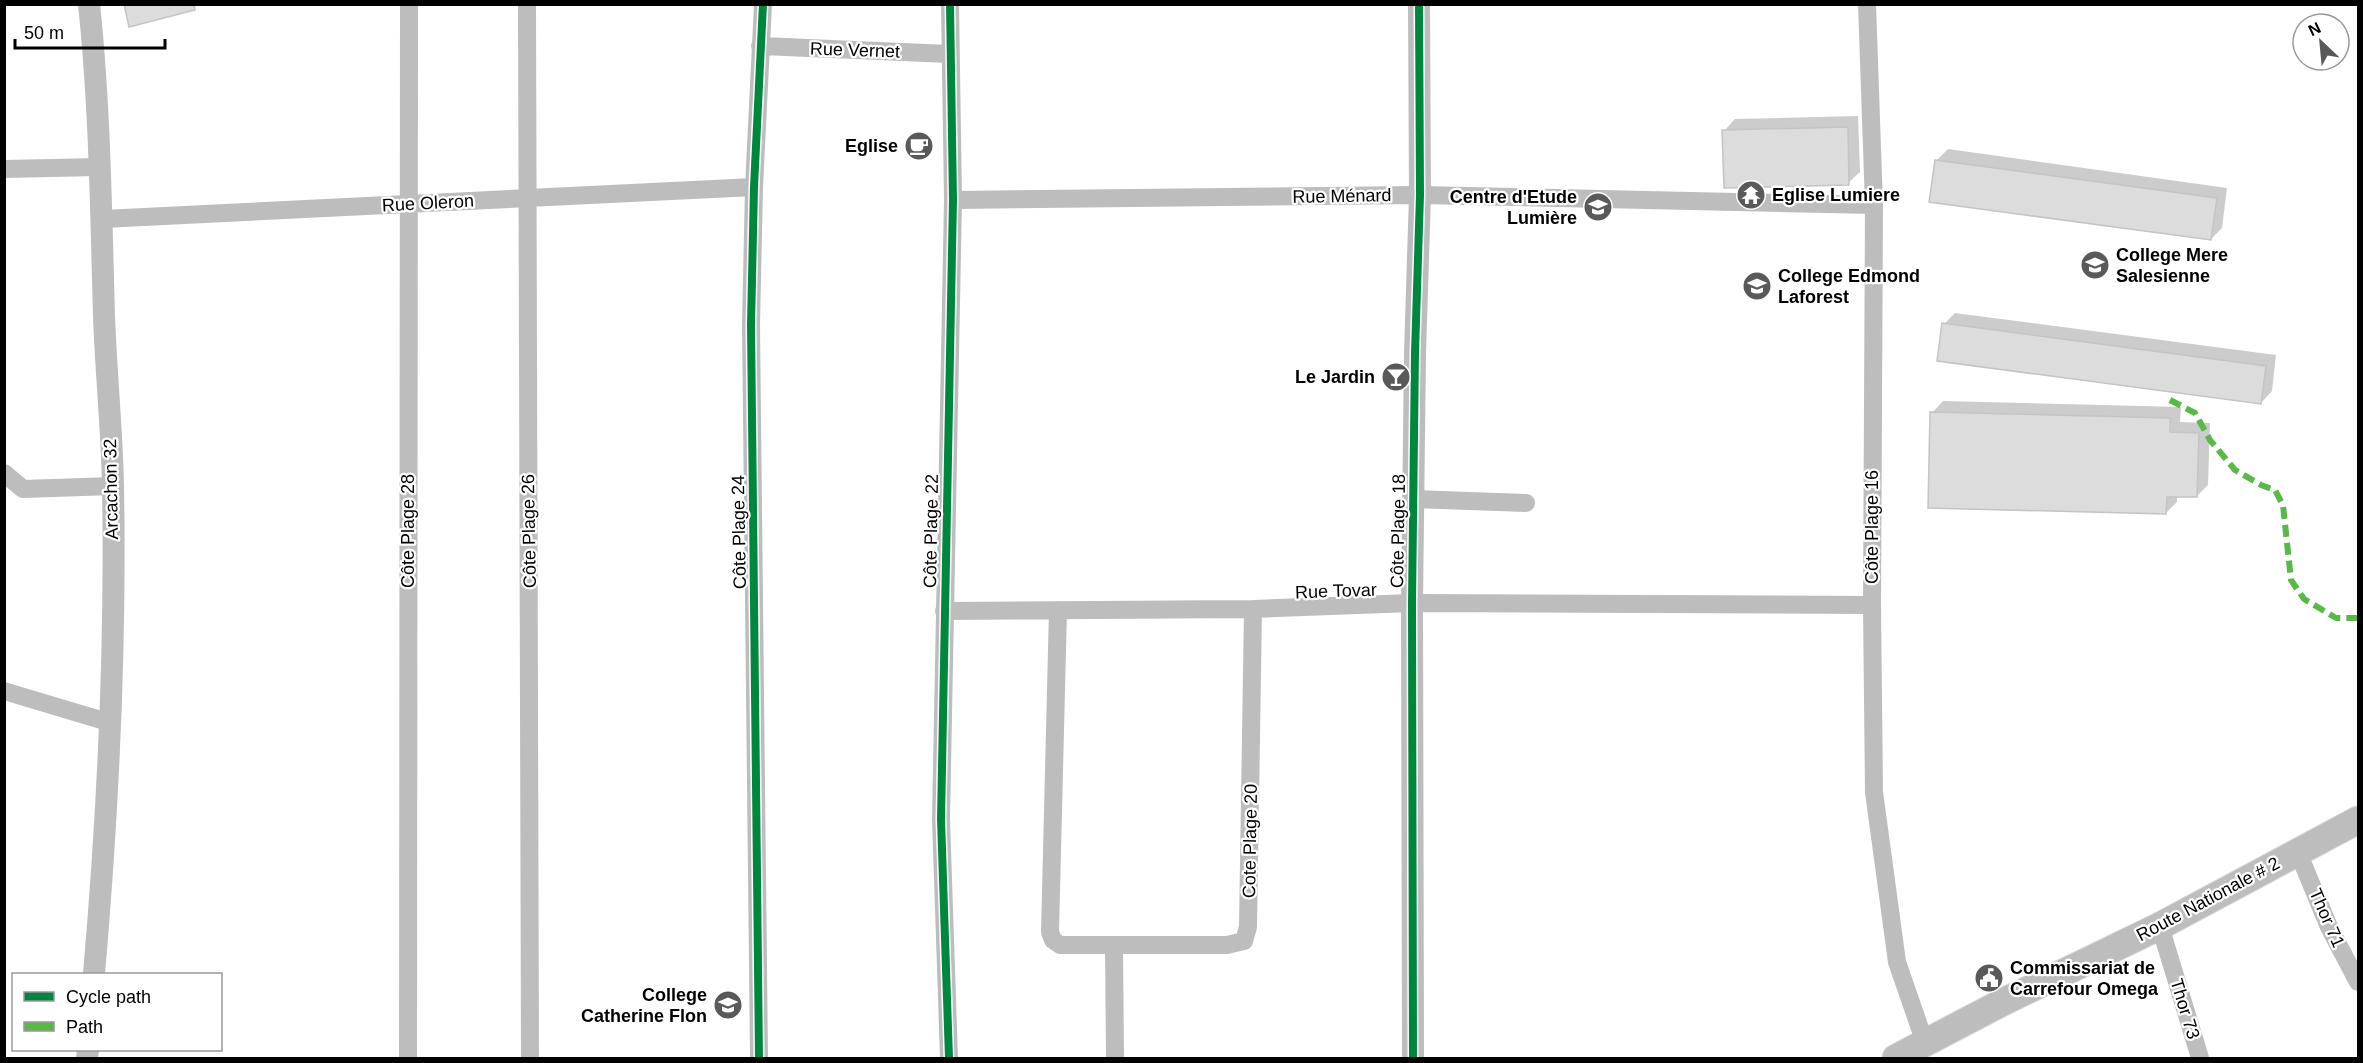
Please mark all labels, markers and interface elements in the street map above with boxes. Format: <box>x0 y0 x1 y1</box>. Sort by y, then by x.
scale bar <box>15 12 165 50</box>
north arrow <box>2291 12 2351 72</box>
text: N <box>2306 19 2324 39</box>
text: 50 m <box>24 23 64 43</box>
street label: Rue Vernet <box>810 38 900 62</box>
cafe icon: Eglise <box>903 130 935 162</box>
place label: Eglise <box>845 136 898 156</box>
temple icon: Eglise Lumiere <box>1735 179 1767 211</box>
street label: Rue Ménard <box>1292 185 1392 207</box>
place label: Eglise Lumiere <box>1772 185 1900 205</box>
place label: Centre d'Etude Lumière <box>1450 187 1577 228</box>
street label: Rue Oleron <box>382 191 474 215</box>
school or university icon: Centre d'Etude Lumière <box>1582 191 1614 223</box>
place label: College Mere Salesienne <box>2116 245 2228 286</box>
school or university icon: College Mere Salesienne <box>2079 249 2111 281</box>
place label: College Edmond Laforest <box>1778 266 1920 307</box>
school or university icon: College Edmond Laforest <box>1741 270 1773 302</box>
bar icon: Le Jardin <box>1380 361 1412 393</box>
place label: Le Jardin <box>1295 367 1375 387</box>
street label: Arcachon 32 <box>100 438 122 540</box>
street label: Côte Plage 16 <box>1862 470 1882 584</box>
street label: Côte Plage 28 <box>398 474 418 588</box>
street label: Côte Plage 26 <box>518 474 540 588</box>
street label: Côte Plage 22 <box>920 474 942 588</box>
street label: Côte Plage 18 <box>1387 474 1409 588</box>
street label: Côte Plage 24 <box>728 475 750 589</box>
street label: Rue Tovar <box>1295 580 1377 602</box>
street label: Cote Plage 20 <box>1239 784 1261 898</box>
street label: Route Nationale # 2 <box>2133 853 2283 945</box>
street label: Thor 71 <box>2305 886 2349 950</box>
place label: Commissariat de Carrefour Omega <box>2010 958 2159 999</box>
public building icon: Commissariat de Carrefour Omega <box>1973 962 2005 994</box>
legend <box>12 973 222 1051</box>
street label: Thor 73 <box>2166 976 2204 1042</box>
place label: College Catherine Flon <box>581 985 707 1026</box>
text: Cycle path <box>66 987 151 1007</box>
school or university icon: College Catherine Flon <box>712 989 744 1021</box>
text: Path <box>66 1017 103 1037</box>

